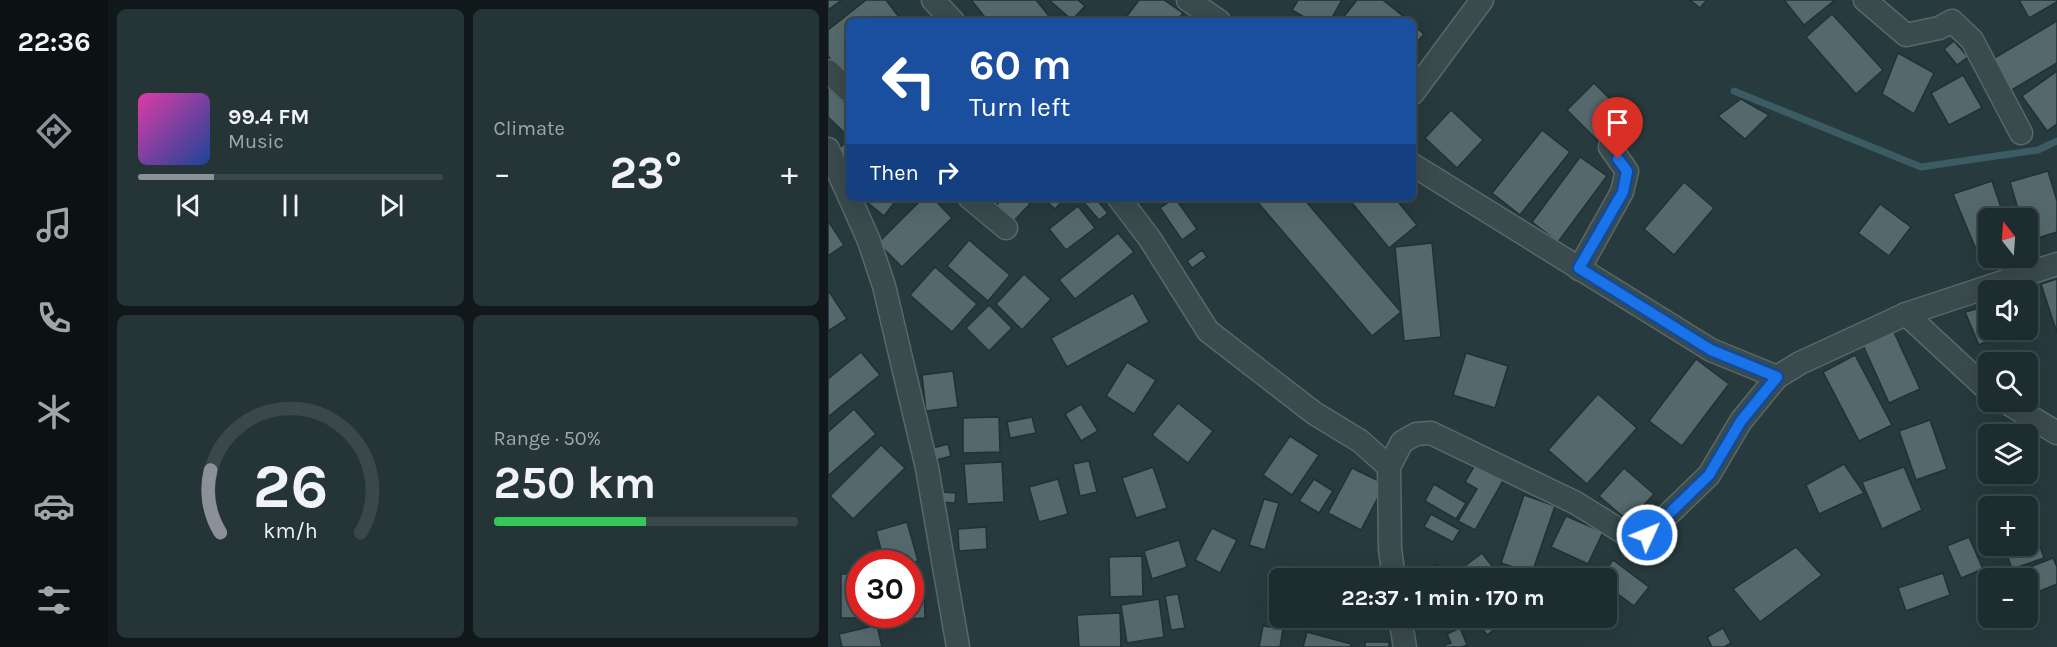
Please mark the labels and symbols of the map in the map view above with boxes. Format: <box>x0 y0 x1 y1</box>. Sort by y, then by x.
pin <box>1592 97 1643 159</box>
north arrow <box>1978 208 2038 268</box>
position arrow <box>1615 503 1679 567</box>
speed limit sign: 30 <box>846 550 924 628</box>

